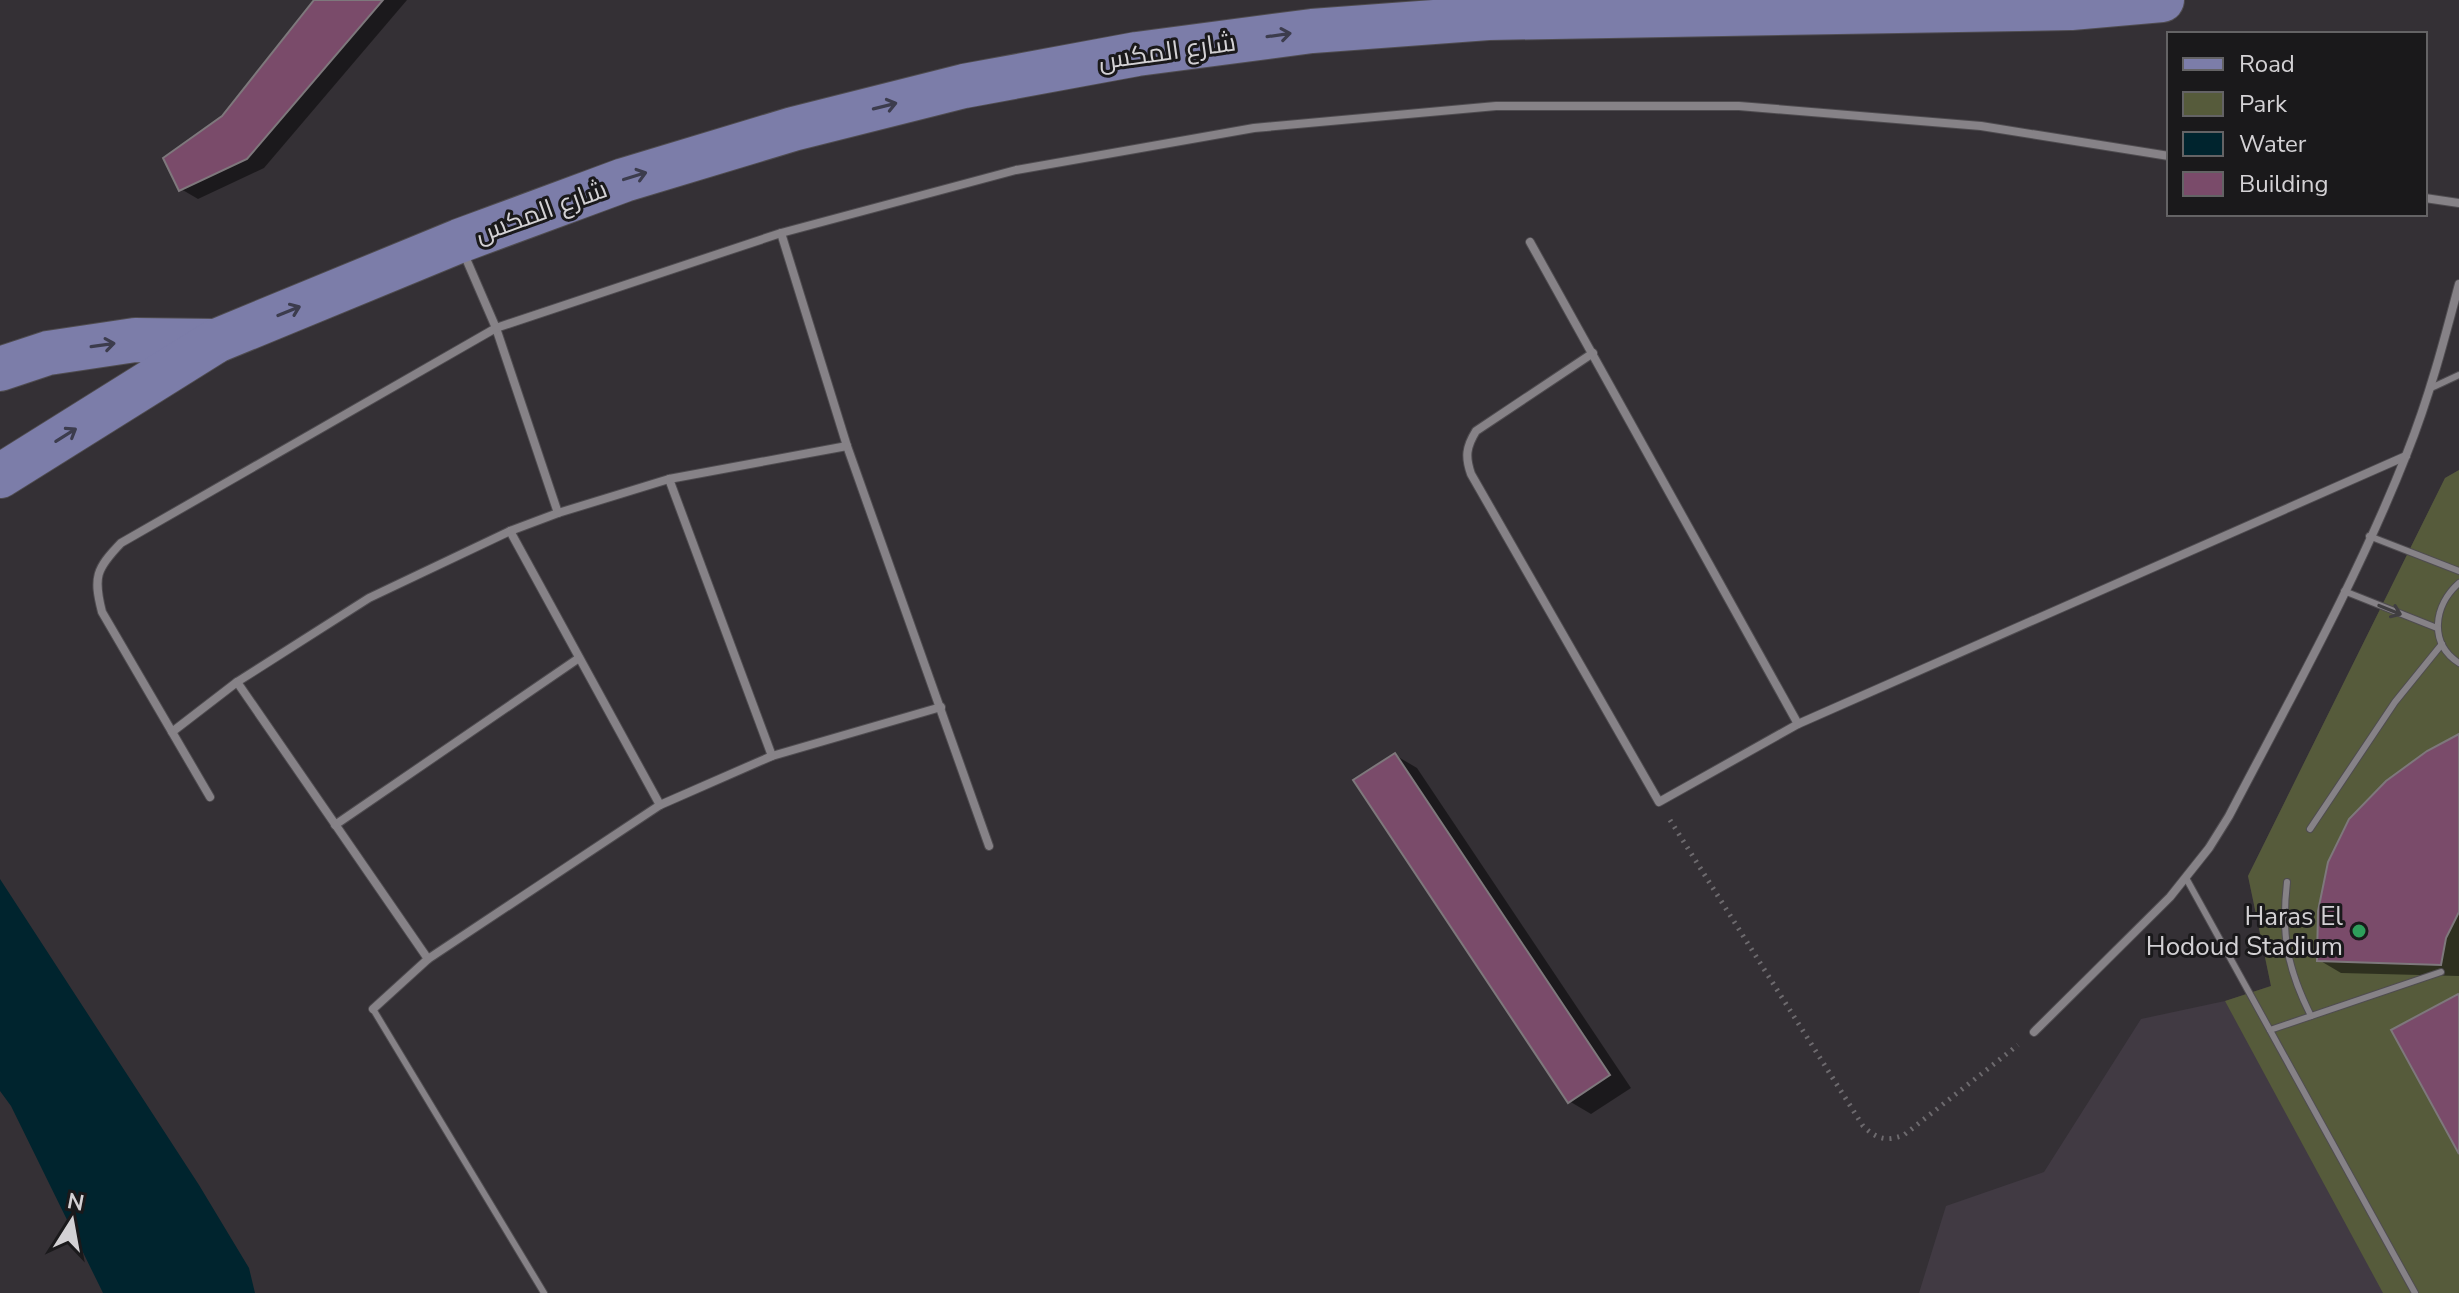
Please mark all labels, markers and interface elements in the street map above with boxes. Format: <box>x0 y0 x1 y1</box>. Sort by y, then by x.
street label: شارع المكس <box>1096 25 1238 78</box>
one-way arrow <box>1265 27 1291 42</box>
legend <box>2167 32 2427 216</box>
text: Road <box>2239 48 2295 80</box>
text: Park <box>2239 88 2288 120</box>
one-way arrow <box>872 97 898 112</box>
text: Water <box>2239 128 2307 160</box>
one-way arrow <box>622 168 647 183</box>
text: Building <box>2239 168 2329 200</box>
street label: شارع المكس <box>470 171 612 252</box>
one-way arrow <box>276 303 301 318</box>
one-way arrow <box>90 337 115 352</box>
one-way arrow <box>54 426 77 442</box>
one-way arrow <box>2378 603 2402 618</box>
place label: Haras El Hodoud Stadium <box>2146 899 2343 964</box>
marker: Haras El Hodoud Stadium <box>2350 922 2368 940</box>
north arrow <box>32 1181 112 1261</box>
text: N <box>65 1186 87 1219</box>

